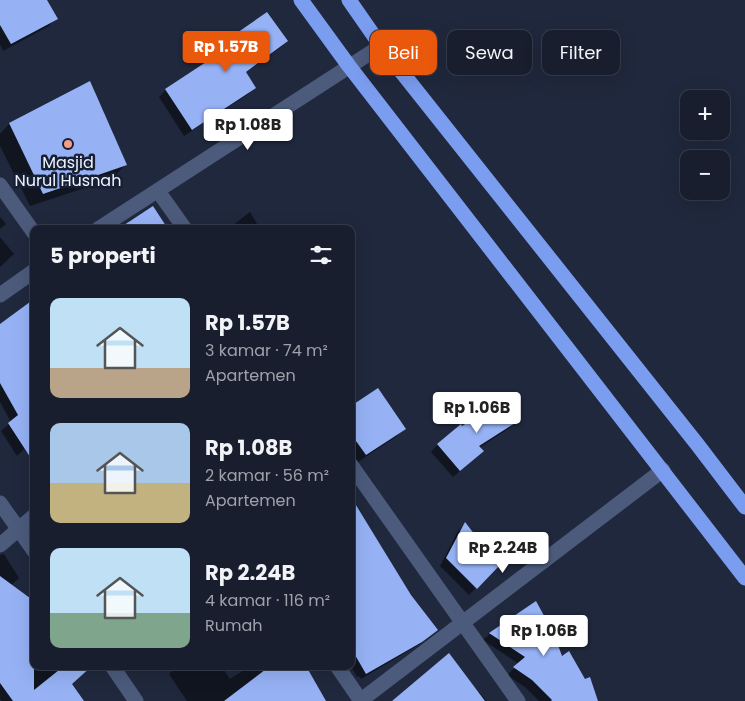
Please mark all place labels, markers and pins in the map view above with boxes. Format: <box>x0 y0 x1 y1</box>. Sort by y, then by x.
pin: Rp 1.57B <box>174 30 278 73</box>
pin: Rp 1.08B <box>196 108 300 151</box>
marker: Masjid Nurul Husnah <box>62 138 74 150</box>
place label: Masjid Nurul Husnah <box>15 151 121 192</box>
pin: Rp 1.06B <box>425 392 529 434</box>
pin: Rp 2.24B <box>451 532 555 574</box>
pin: Rp 1.06B <box>492 614 596 657</box>

